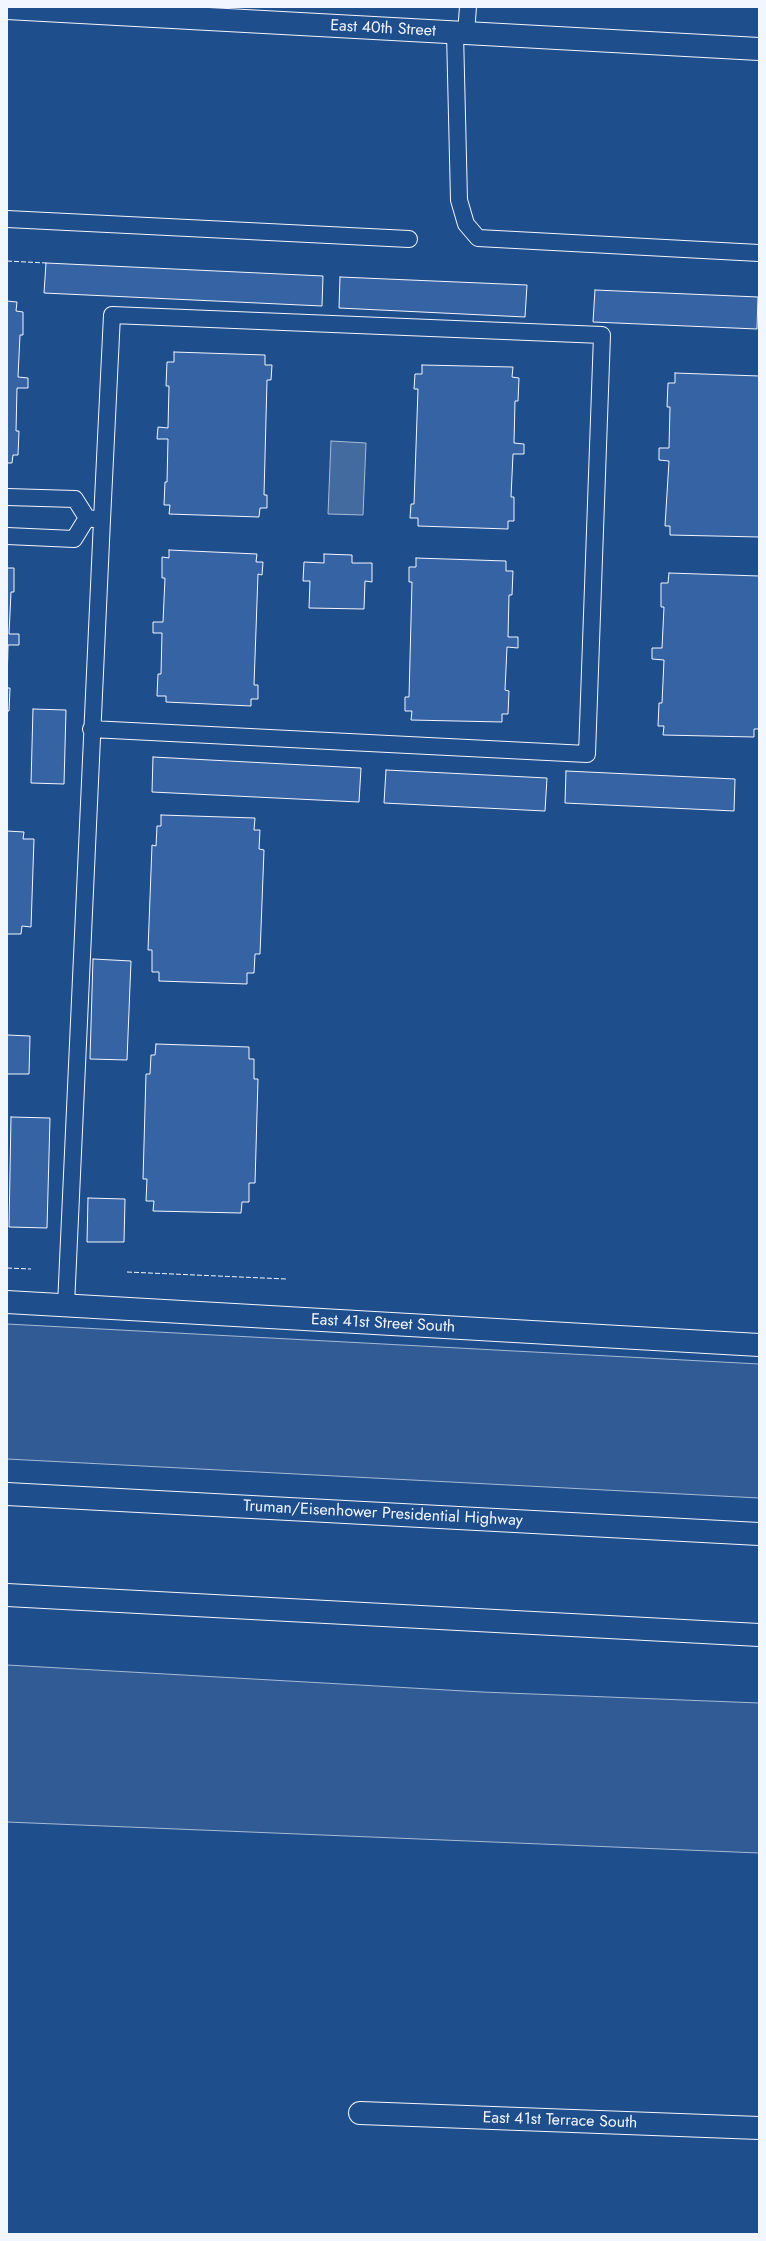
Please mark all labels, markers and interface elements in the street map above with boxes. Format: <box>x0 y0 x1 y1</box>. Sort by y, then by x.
street label: East 40th Street <box>330 17 436 41</box>
street label: East 41st Street South <box>310 1311 456 1337</box>
street label: Truman/Eisenhower Presidential Highway <box>243 1497 523 1531</box>
street label: East 41st Terrace South <box>482 2109 638 2133</box>

